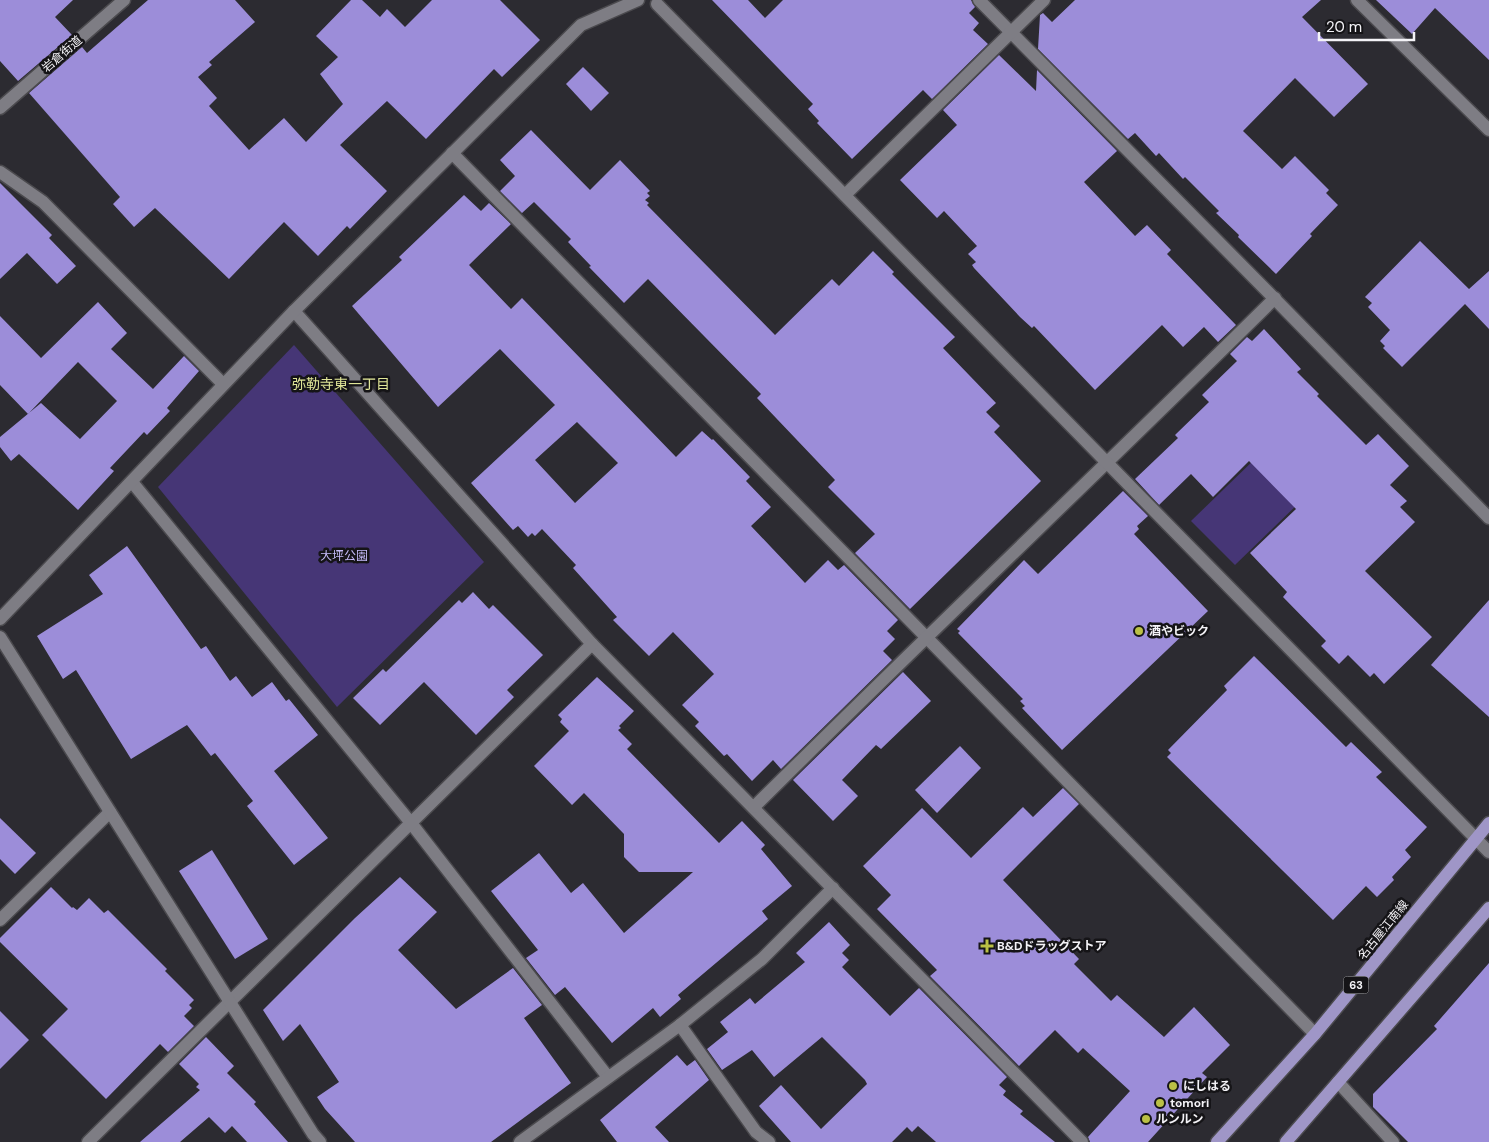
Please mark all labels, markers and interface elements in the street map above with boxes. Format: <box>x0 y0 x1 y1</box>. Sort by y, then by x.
scale bar <box>1319 10 1414 42</box>
text: 20 m <box>1326 17 1362 37</box>
street label: 岩倉街道 <box>39 32 85 76</box>
district label: 弥勒寺東一丁目 <box>292 375 390 393</box>
park label: 大坪公園 <box>320 548 368 564</box>
place label: 酒やビック <box>1149 623 1209 639</box>
marker: 酒やビック <box>1133 625 1145 637</box>
street label: 名古屋江南線 <box>1354 897 1412 963</box>
place label: B&Dドラッグストア <box>997 938 1107 954</box>
marker: B&Dドラッグストア <box>981 940 993 952</box>
road number: 63 <box>1344 976 1368 994</box>
place label: にしはる <box>1183 1078 1231 1094</box>
marker: にしはる <box>1167 1080 1179 1092</box>
place label: tomori <box>1170 1095 1209 1111</box>
marker: tomori <box>1154 1097 1166 1109</box>
place label: ルンルン <box>1156 1111 1204 1127</box>
marker: ルンルン <box>1140 1113 1152 1125</box>

